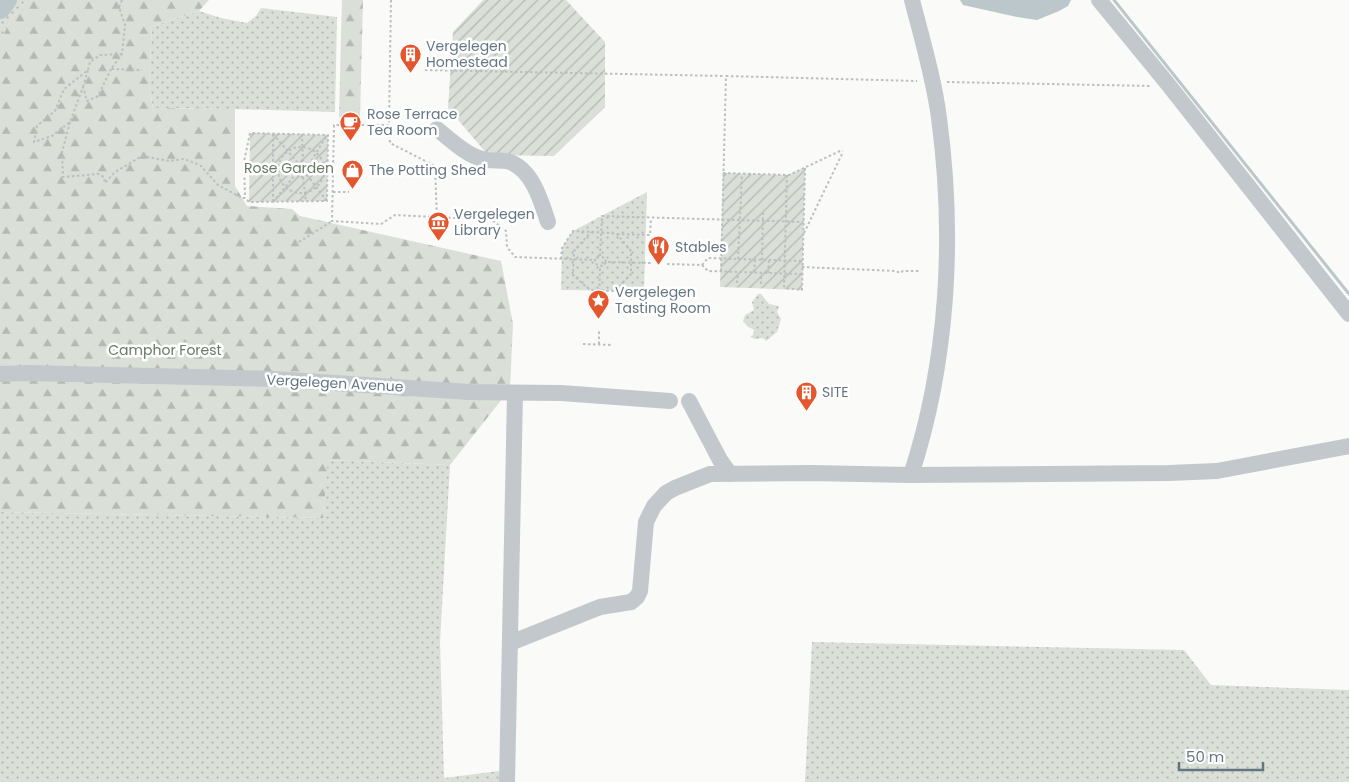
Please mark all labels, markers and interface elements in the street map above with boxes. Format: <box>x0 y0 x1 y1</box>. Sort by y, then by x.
place label: Vergelegen Homestead <box>426 36 508 72</box>
building icon: Vergelegen Homestead <box>398 42 422 73</box>
place label: Rose Terrace Tea Room <box>367 104 458 140</box>
cafe icon: Rose Terrace Tea Room <box>339 110 363 141</box>
park label: Rose Garden <box>244 158 334 178</box>
shop icon: The Potting Shed <box>341 158 365 189</box>
place label: The Potting Shed <box>369 160 486 180</box>
place label: Vergelegen Library <box>454 204 535 240</box>
museum icon: Vergelegen Library <box>426 210 450 241</box>
restaurant icon: Stables <box>647 235 671 266</box>
place label: Stables <box>675 237 727 257</box>
place label: Vergelegen Tasting Room <box>615 282 711 318</box>
place icon: Vergelegen Tasting Room <box>587 288 611 319</box>
park label: Camphor Forest <box>108 340 222 360</box>
street label: Vergelegen Avenue <box>266 369 404 397</box>
building icon: SITE <box>794 380 818 411</box>
place label: SITE <box>822 382 848 402</box>
scale bar <box>1179 740 1263 772</box>
text: 50 m <box>1186 746 1224 767</box>

